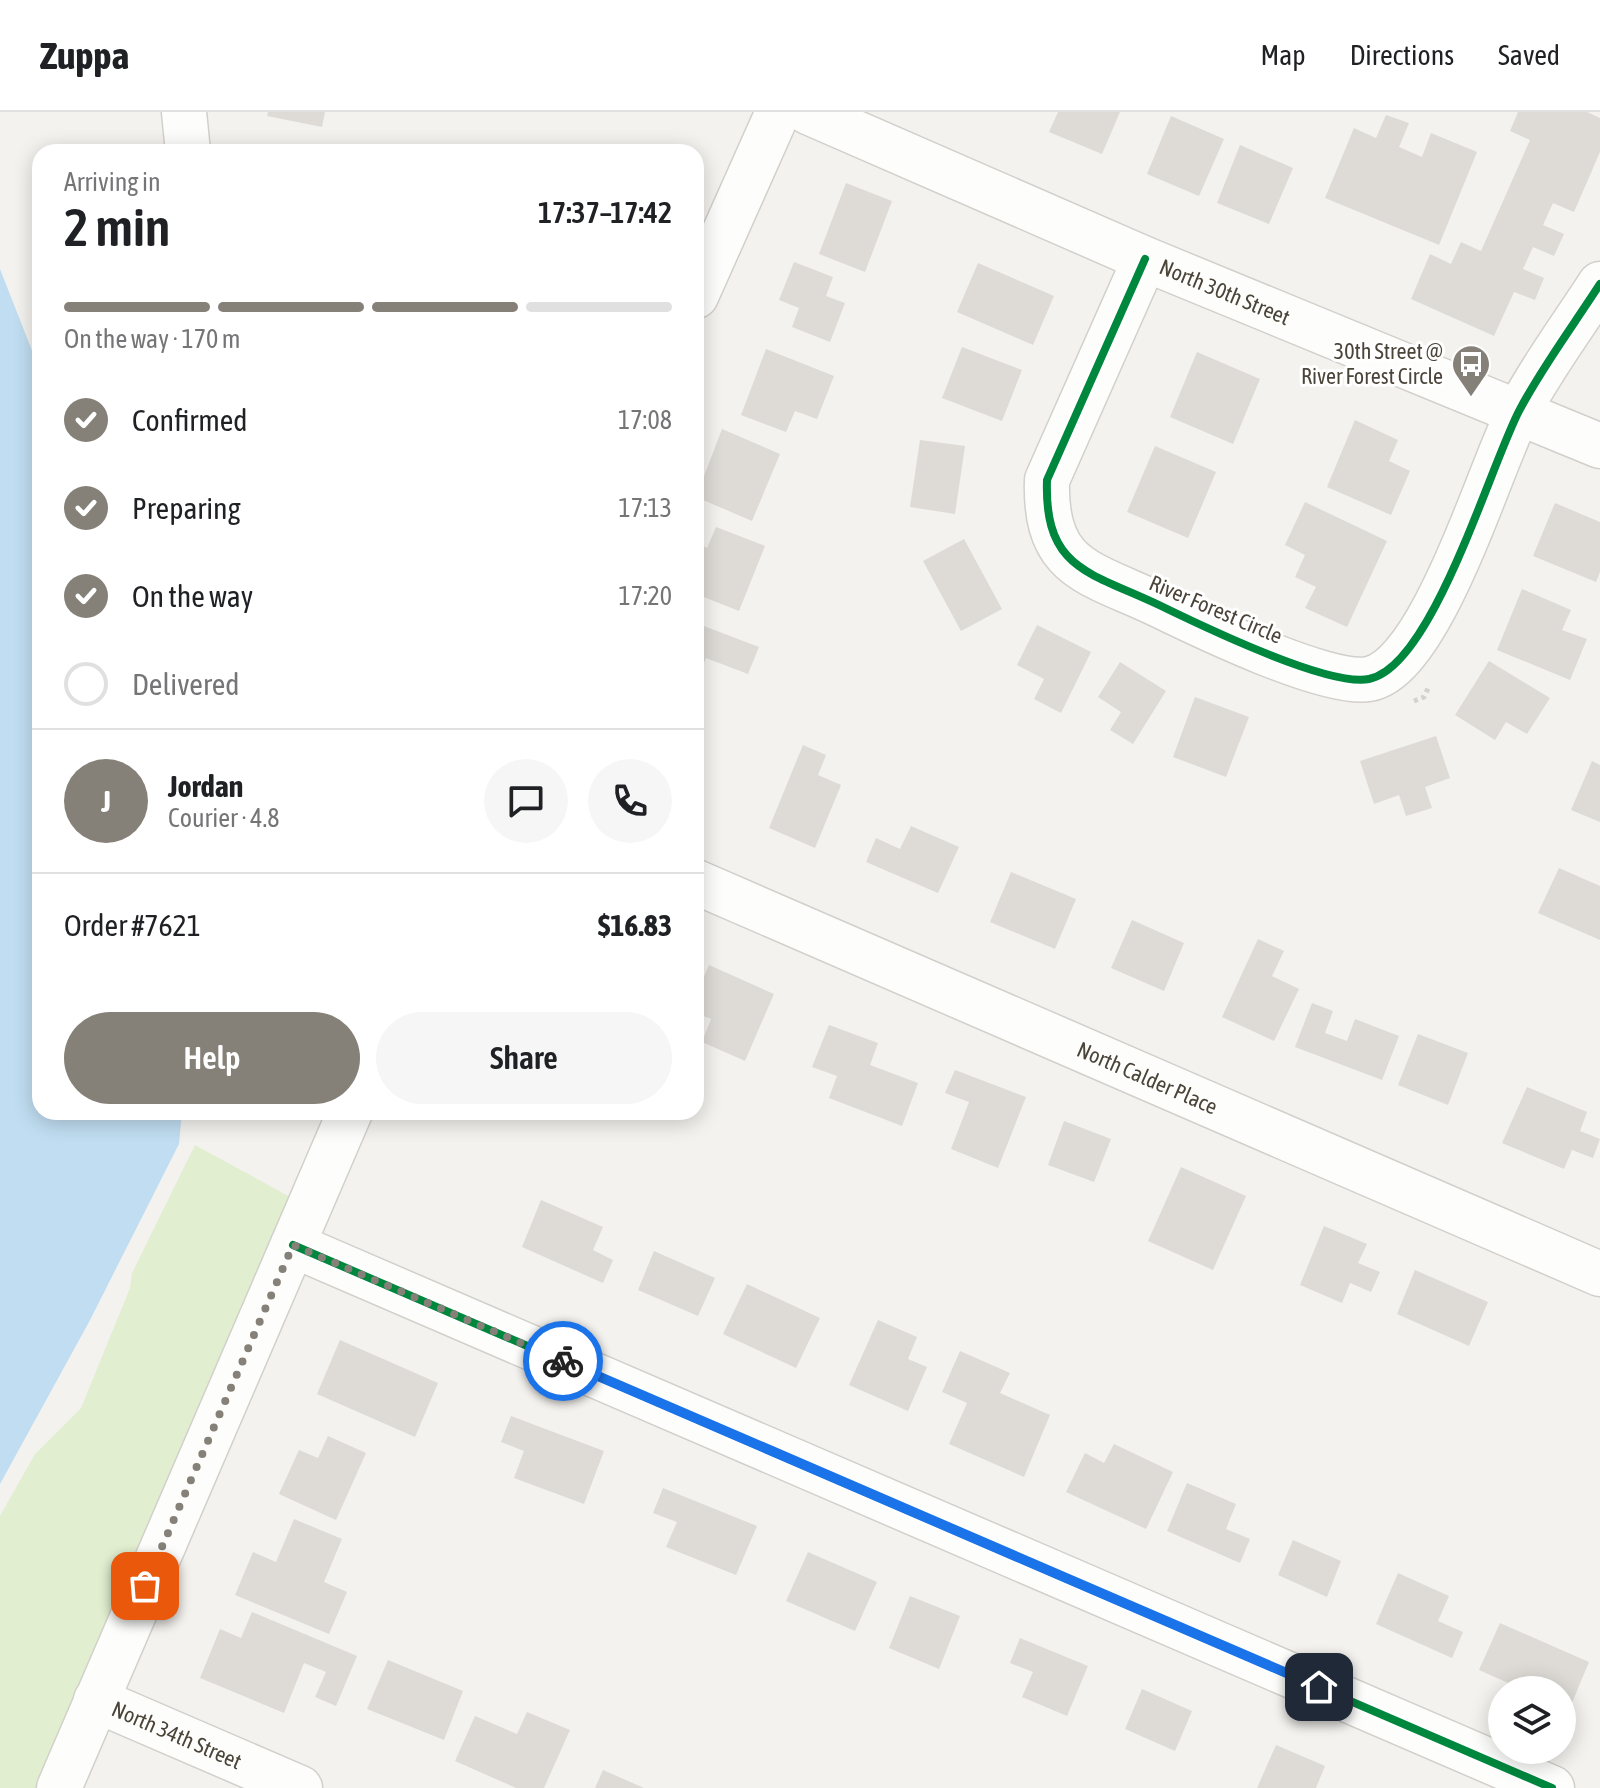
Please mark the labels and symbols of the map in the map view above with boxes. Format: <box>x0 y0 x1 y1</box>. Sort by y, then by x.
street label: North 30th Street <box>1156 253 1294 330</box>
place label: 30th Street @ River Forest Circle <box>1301 338 1443 389</box>
bus stop icon: 30th Street @ River Forest Circle <box>1450 343 1492 398</box>
street label: River Forest Circle <box>1146 569 1286 649</box>
street label: North Calder Place <box>1073 1036 1222 1120</box>
courier <box>523 1321 603 1401</box>
pin <box>111 1552 179 1620</box>
pin <box>1285 1653 1353 1721</box>
street label: North 34th Street <box>108 1695 246 1774</box>

